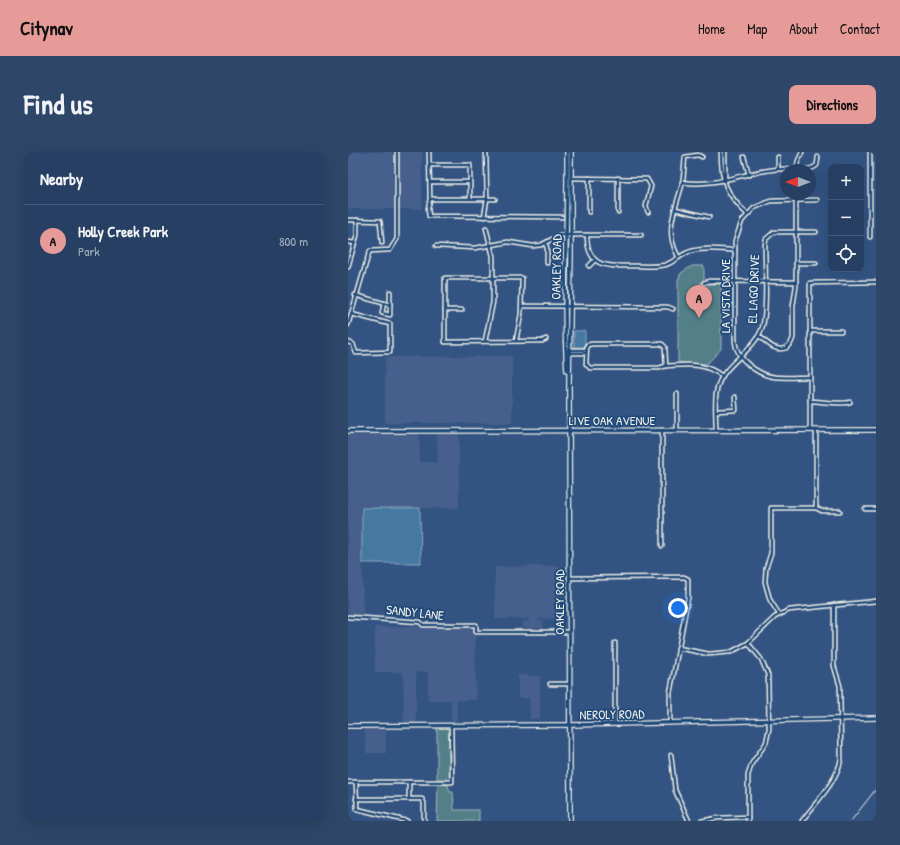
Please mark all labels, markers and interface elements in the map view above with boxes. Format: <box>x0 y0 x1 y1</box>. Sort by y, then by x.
text: Citynav <box>20 15 73 41</box>
text: Home <box>698 19 725 38</box>
text: Map <box>747 19 767 38</box>
text: About <box>789 19 818 38</box>
text: Contact <box>840 19 880 38</box>
text: Find us <box>24 85 93 123</box>
button: Directions <box>789 85 876 124</box>
north arrow <box>780 164 816 200</box>
map controls <box>828 164 864 272</box>
button: + <box>828 164 864 200</box>
text: Nearby <box>40 167 83 190</box>
button: − <box>828 200 864 236</box>
text: Holly Creek Park <box>78 221 168 242</box>
text: A <box>50 232 56 250</box>
text: 800 m <box>279 232 308 250</box>
street label: OAKLEY ROAD <box>546 233 566 300</box>
button: locate <box>828 236 864 272</box>
text: Park <box>78 242 100 260</box>
street label: EL LAGO DRIVE <box>743 254 763 324</box>
street label: LA VISTA DRIVE <box>716 259 734 333</box>
pin: A <box>686 285 712 318</box>
street label: LIVE OAK AVENUE <box>569 411 655 429</box>
street label: OAKLEY ROAD <box>550 569 568 635</box>
your location <box>668 598 688 618</box>
street label: SANDY LANE <box>385 600 445 624</box>
street label: NEROLY ROAD <box>579 704 645 724</box>

